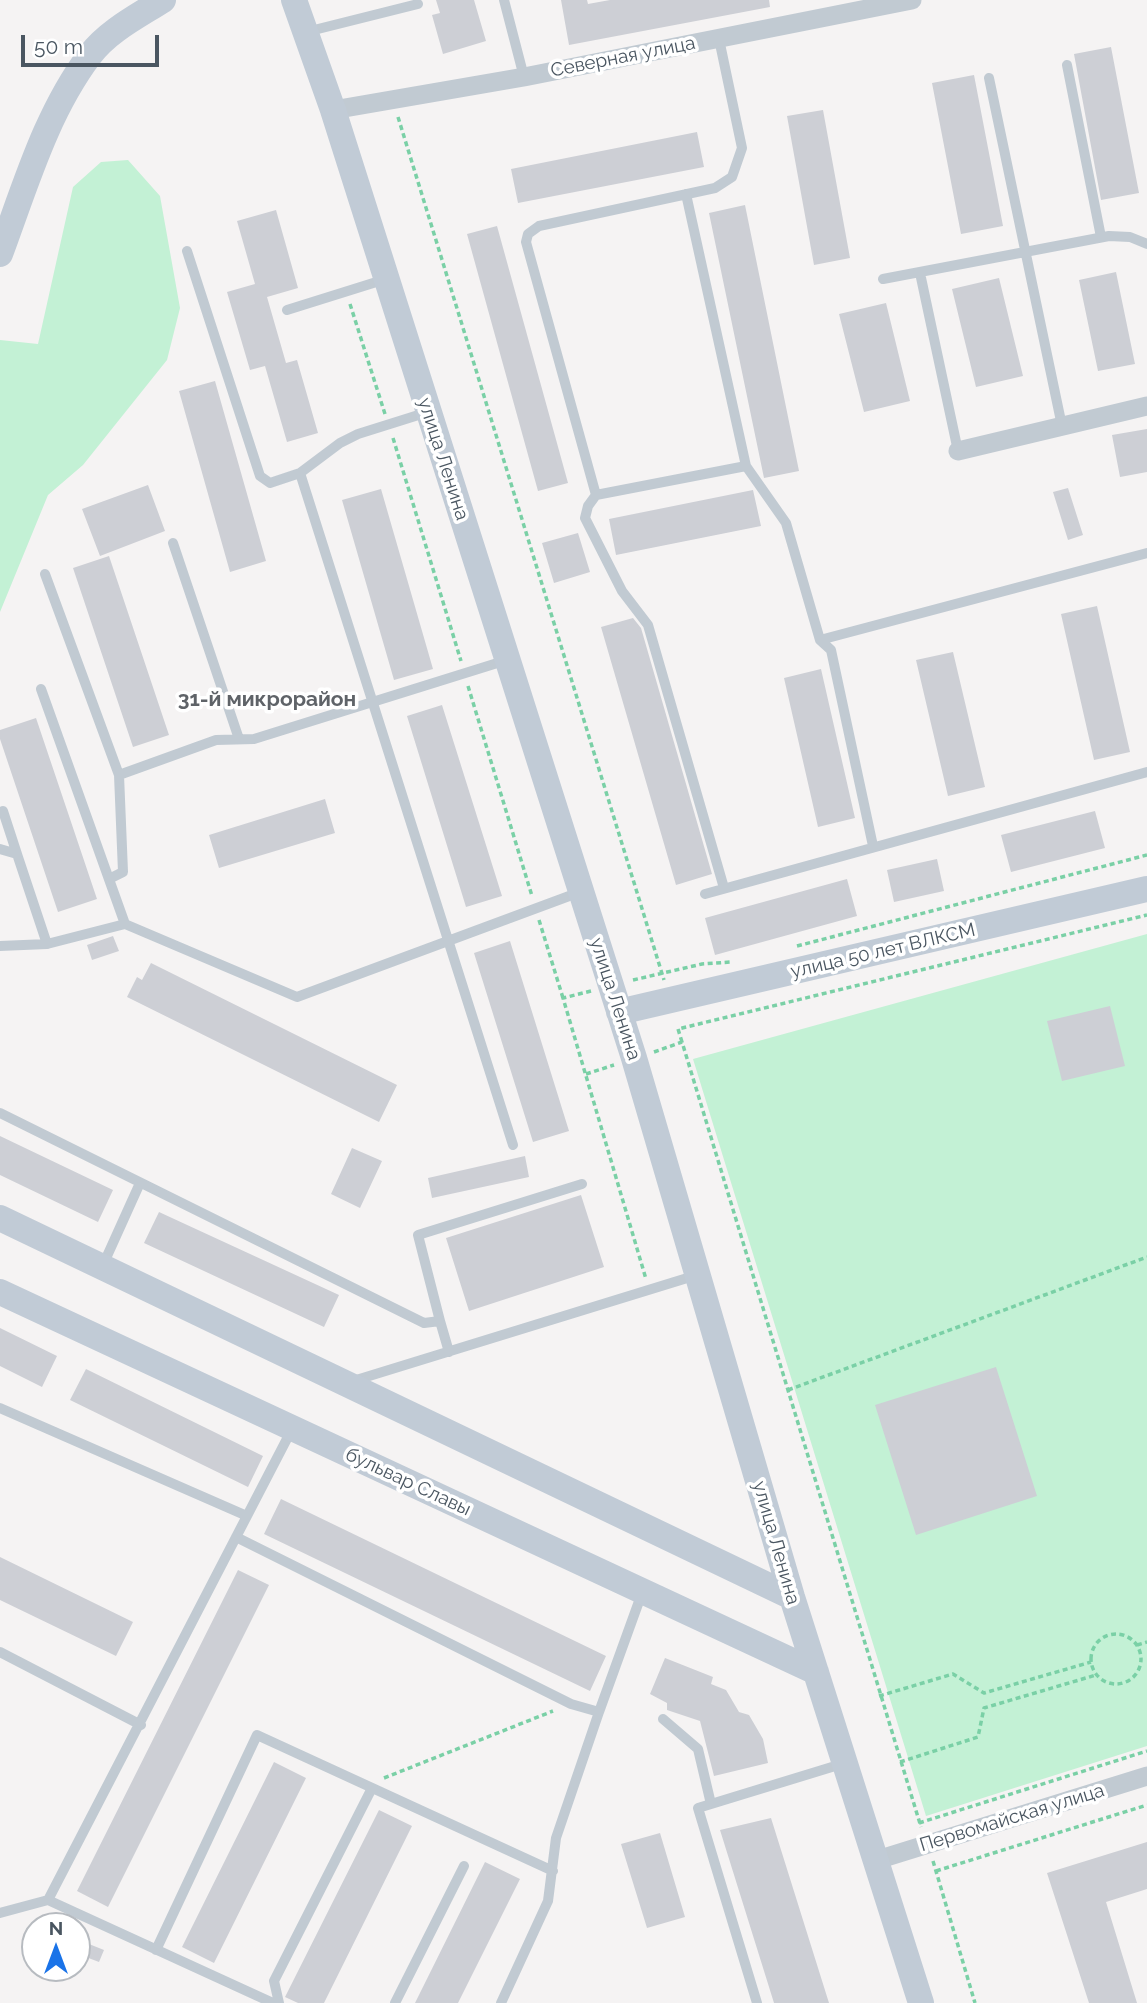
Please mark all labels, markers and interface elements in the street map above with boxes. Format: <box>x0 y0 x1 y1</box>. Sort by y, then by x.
scale bar <box>24 21 163 65</box>
street label: Северная улица <box>549 32 697 82</box>
text: 50 m <box>34 34 83 59</box>
street label: улица Ленина <box>412 395 474 523</box>
district label: 31-й микрорайон <box>178 687 356 713</box>
street label: улица 50 лет ВЛКСМ <box>788 919 978 983</box>
street label: улица Ленина <box>584 935 646 1063</box>
street label: бульвар Славы <box>342 1443 474 1521</box>
street label: улица Ленина <box>747 1479 805 1607</box>
street label: Первомайская улица <box>917 1779 1107 1857</box>
north arrow <box>21 1912 91 1982</box>
text: N <box>49 1917 63 1939</box>

